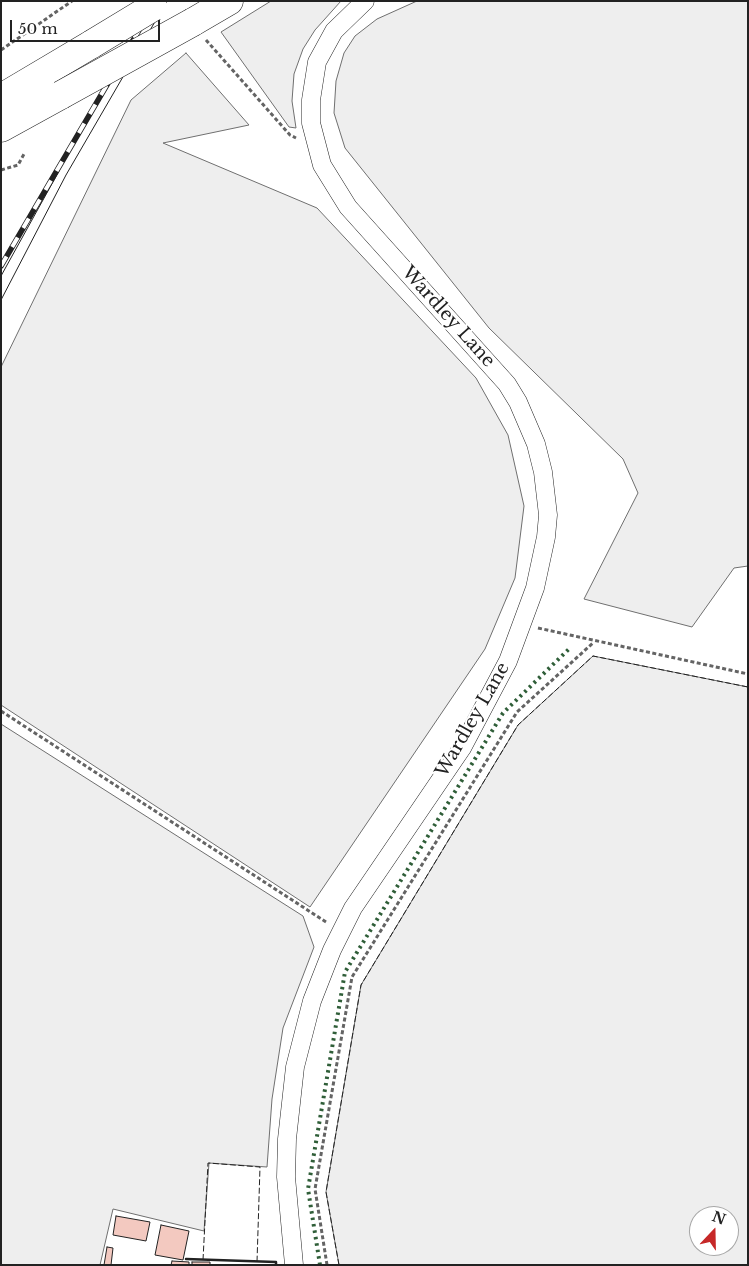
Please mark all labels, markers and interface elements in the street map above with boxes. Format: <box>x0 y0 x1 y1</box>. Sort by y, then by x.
scale bar <box>12 10 162 42</box>
text: 50 m <box>18 19 58 38</box>
street label: Wardley Lane <box>397 262 499 372</box>
street label: Wardley Lane <box>432 659 514 781</box>
north arrow <box>689 1206 739 1256</box>
text: N <box>710 1207 728 1229</box>

